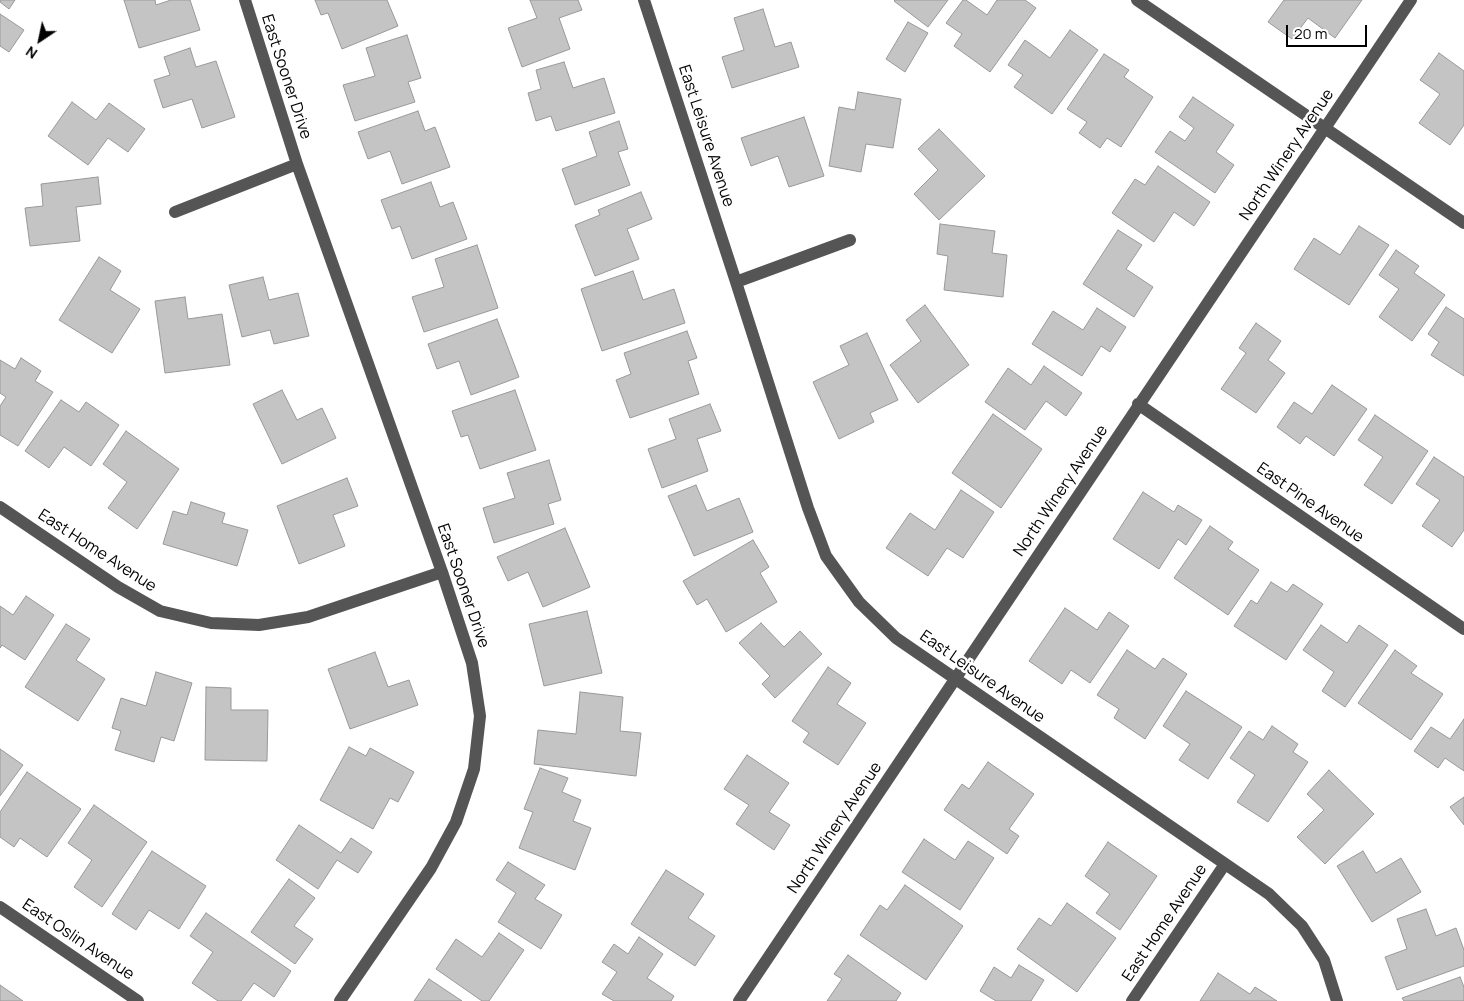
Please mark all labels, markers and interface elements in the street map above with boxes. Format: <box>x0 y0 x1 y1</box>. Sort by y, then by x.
street label: East Sooner Drive <box>257 12 315 142</box>
north arrow <box>15 15 65 65</box>
scale bar <box>1289 15 1370 47</box>
text: 20 m <box>1294 23 1327 44</box>
text: N <box>22 42 41 64</box>
street label: East Leisure Avenue <box>674 63 738 209</box>
street label: North Winery Avenue <box>1236 86 1338 224</box>
street label: North Winery Avenue <box>1010 422 1112 560</box>
street label: East Pine Avenue <box>1253 459 1367 547</box>
street label: East Home Avenue <box>34 506 160 596</box>
street label: East Sooner Drive <box>433 521 493 651</box>
street label: East Leisure Avenue <box>916 627 1048 727</box>
street label: North Winery Avenue <box>784 759 886 897</box>
street label: East Home Avenue <box>1119 861 1211 985</box>
street label: East Oslin Avenue <box>18 895 138 985</box>

